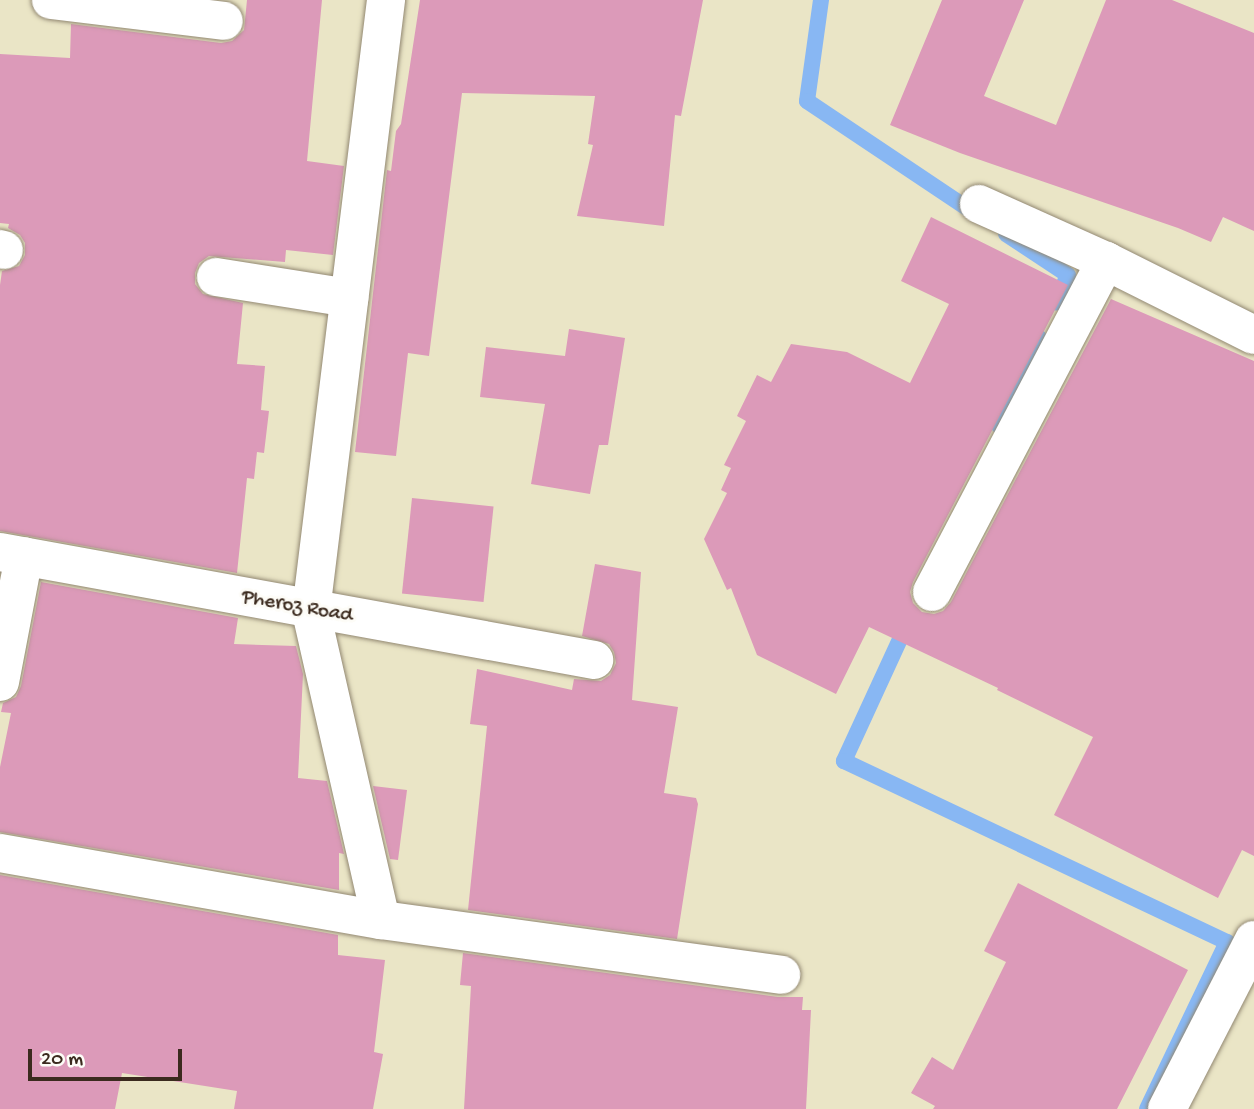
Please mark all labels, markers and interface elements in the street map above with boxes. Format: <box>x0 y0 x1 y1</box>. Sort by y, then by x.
street label: Pheroz Road <box>240 586 354 630</box>
scale bar <box>32 1036 186 1080</box>
text: 20 m <box>41 1048 83 1073</box>

